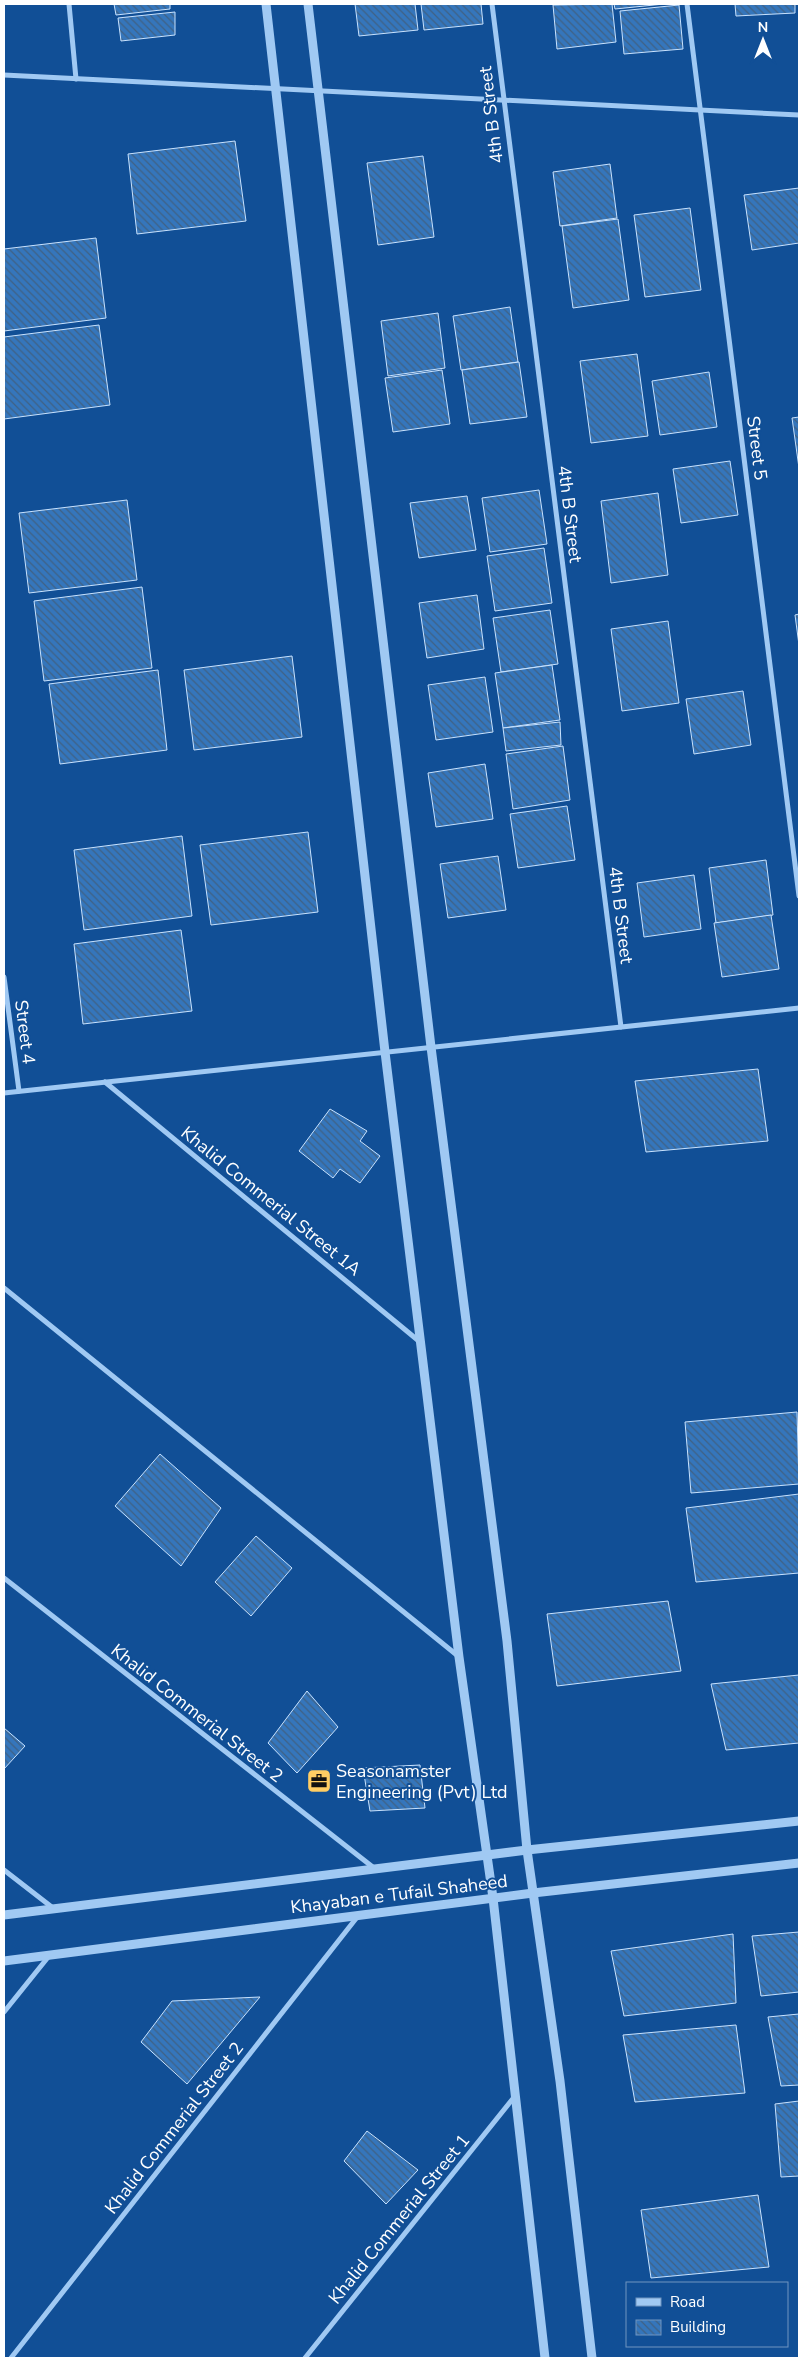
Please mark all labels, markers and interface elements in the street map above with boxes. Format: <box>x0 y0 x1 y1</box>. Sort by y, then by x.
north arrow <box>738 15 788 65</box>
text: N <box>758 18 768 37</box>
street label: 4th B Street <box>473 64 509 165</box>
street label: Street 5 <box>741 415 773 481</box>
street label: 4th B Street <box>552 464 588 565</box>
street label: 4th B Street <box>603 865 639 966</box>
street label: Street 4 <box>9 999 41 1066</box>
street label: Khalid Commerial Street 1A <box>176 1121 366 1281</box>
street label: Khalid Commerial Street 2 <box>106 1638 288 1788</box>
place label: Seasonamster Engineering (Pvt) Ltd <box>336 1759 507 1804</box>
office icon: Seasonamster Engineering (Pvt) Ltd <box>306 1768 332 1794</box>
street label: Khayaban e Tufail Shaheed <box>289 1869 509 1919</box>
street label: Khalid Commerial Street 2 <box>99 2037 249 2219</box>
street label: Khalid Commerial Street 1 <box>323 2129 475 2309</box>
legend <box>626 2282 788 2347</box>
text: Road <box>670 2292 705 2312</box>
text: Building <box>670 2317 726 2337</box>

